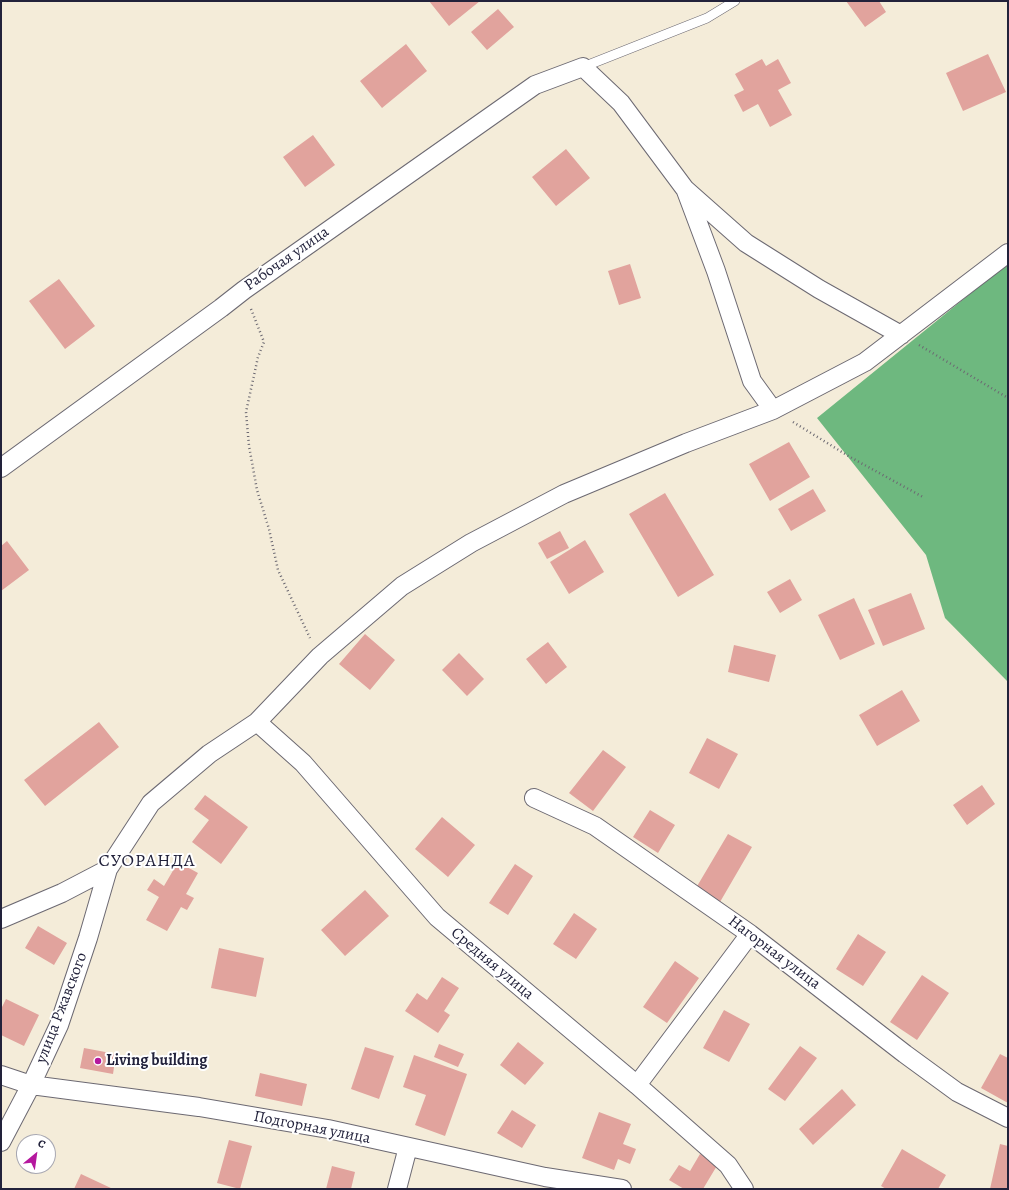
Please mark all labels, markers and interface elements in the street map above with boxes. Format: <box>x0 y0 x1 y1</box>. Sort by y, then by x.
street label: Рабочая улица <box>241 223 333 295</box>
district label: СУОРАНДА <box>98 851 196 873</box>
street label: Нагорная улица <box>724 912 824 994</box>
street label: Средняя улица <box>447 924 537 1004</box>
street label: улица Ржавского <box>32 950 92 1066</box>
place label: Living building <box>106 1051 207 1071</box>
marker: Living building <box>93 1056 103 1066</box>
street label: Подгорная улица <box>252 1107 372 1149</box>
north arrow <box>16 1134 56 1174</box>
text: С <box>35 1136 48 1152</box>

